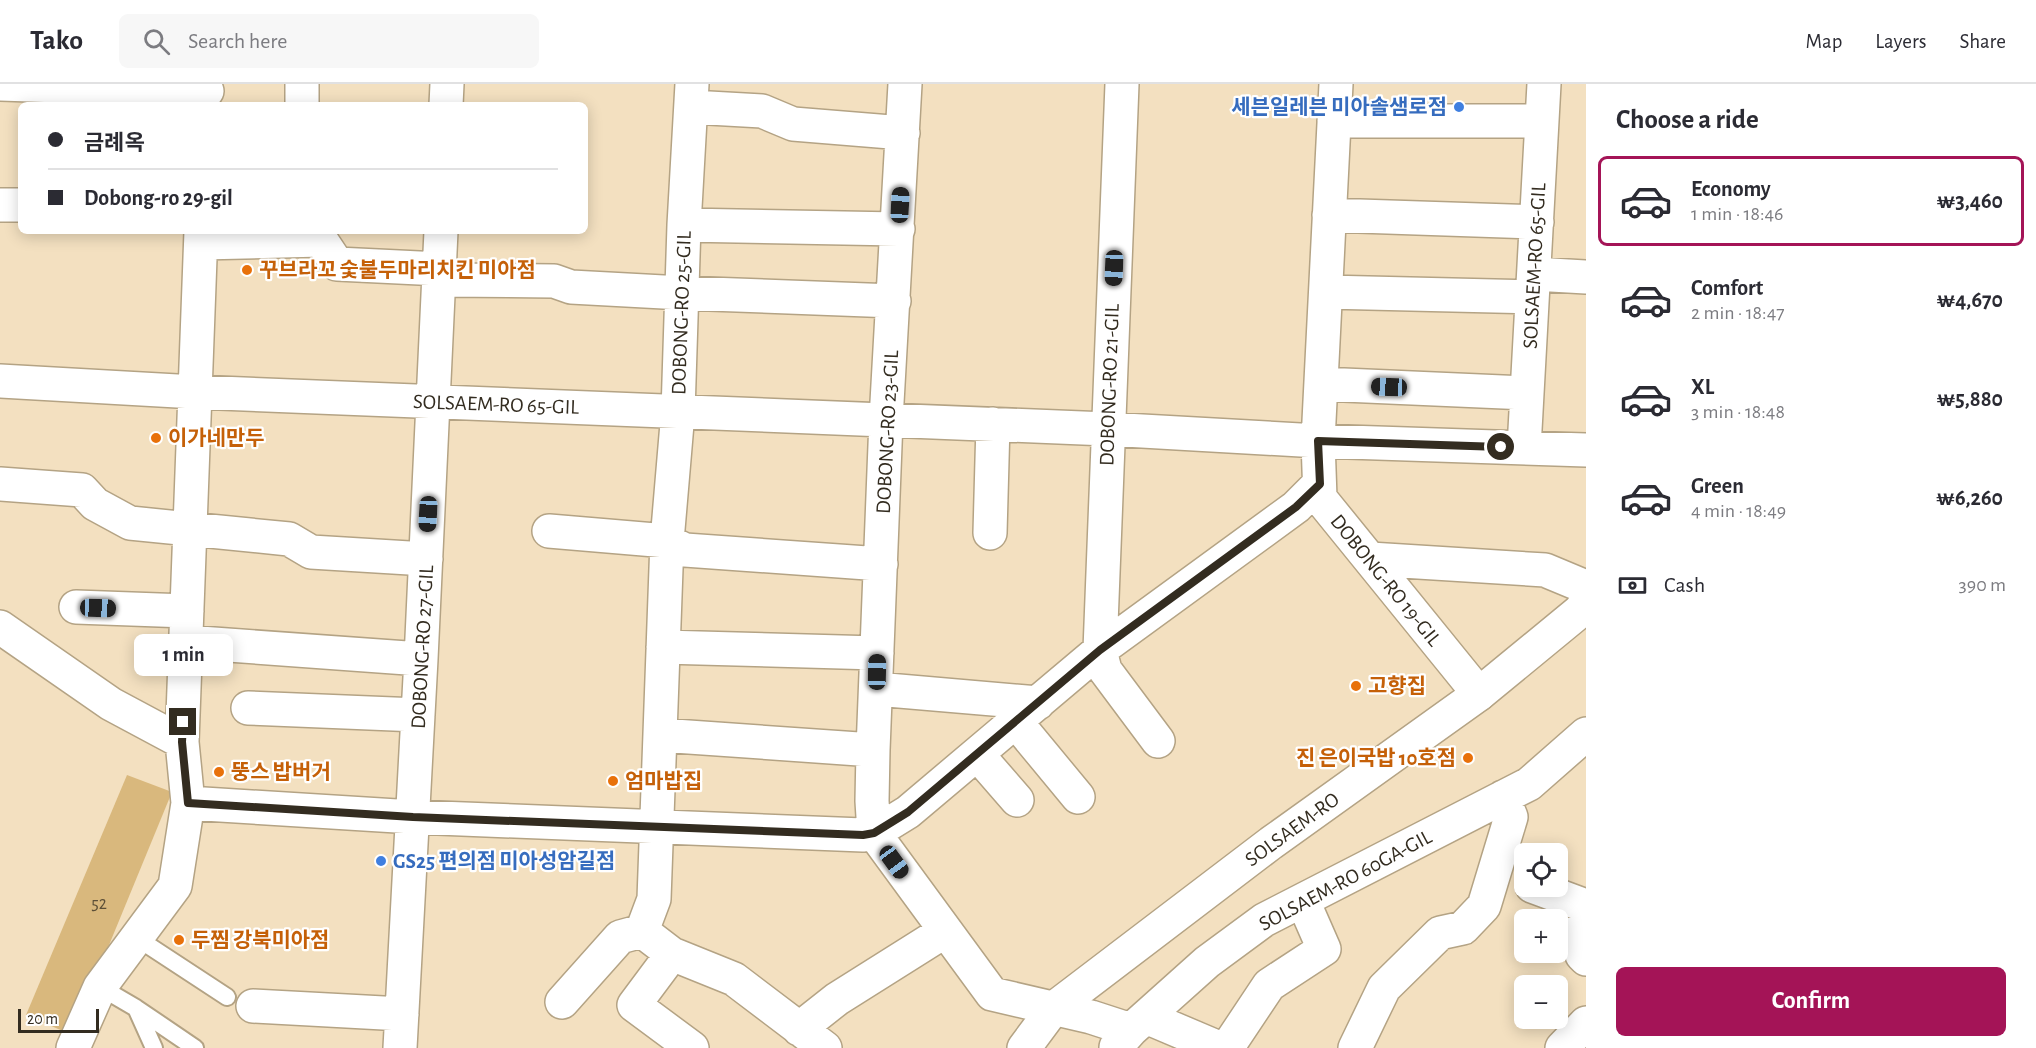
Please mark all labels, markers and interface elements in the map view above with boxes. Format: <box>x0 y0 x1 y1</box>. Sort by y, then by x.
search box <box>119 14 539 68</box>
icon: search <box>140 25 173 58</box>
text: Tako <box>30 27 83 55</box>
text: Search here <box>188 30 288 52</box>
text: Map <box>1806 31 1842 52</box>
text: Layers <box>1875 31 1926 52</box>
text: Share <box>1959 31 2006 52</box>
place label: 세븐일레븐 미아솔샘로점 <box>1231 96 1447 118</box>
marker: 세븐일레븐 미아솔샘로점 <box>1452 100 1466 114</box>
text: Choose a ride <box>1616 106 1759 133</box>
text: 금례옥 <box>84 132 145 154</box>
icon: car <box>1619 174 1673 228</box>
text: Economy <box>1691 178 1771 200</box>
street label: SOLSAEM-RO 65-GIL <box>1520 182 1549 350</box>
text: Dobong-ro 29-gil <box>84 187 233 209</box>
car <box>890 187 910 223</box>
text: ₩3,460 <box>1936 190 2003 212</box>
text: 1 min · 18:46 <box>1691 204 1783 224</box>
street label: DOBONG-RO 25-GIL <box>668 230 695 395</box>
car <box>1104 250 1124 286</box>
place label: 꾸브라꼬 숯불두마리치킨 미아점 <box>259 259 536 281</box>
marker: 꾸브라꼬 숯불두마리치킨 미아점 <box>240 263 254 277</box>
icon: car <box>1619 273 1673 327</box>
text: Comfort <box>1691 277 1763 299</box>
text: ₩4,670 <box>1936 289 2003 311</box>
street label: DOBONG-RO 21-GIL <box>1096 303 1123 467</box>
text: 2 min · 18:47 <box>1691 303 1785 323</box>
street label: DOBONG-RO 23-GIL <box>873 349 902 514</box>
icon: car <box>1619 372 1673 426</box>
text: XL <box>1691 376 1714 398</box>
car <box>1371 377 1407 397</box>
text: ₩5,880 <box>1936 388 2003 410</box>
street label: SOLSAEM-RO 65-GIL <box>413 391 580 418</box>
text: 3 min · 18:48 <box>1691 402 1785 422</box>
place label: 이가네만두 <box>168 427 265 449</box>
marker: 이가네만두 <box>149 431 163 445</box>
route start <box>1487 433 1514 460</box>
icon: car <box>1619 471 1673 525</box>
text: Green <box>1691 475 1744 497</box>
text: ₩6,260 <box>1936 487 2003 509</box>
car <box>418 496 438 532</box>
text: 4 min · 18:49 <box>1691 501 1786 521</box>
street label: DOBONG-RO 19-GIL <box>1326 510 1445 650</box>
street label: DOBONG-RO 27-GIL <box>408 564 437 729</box>
icon: cash <box>1616 569 1649 602</box>
text: Cash <box>1664 574 1705 596</box>
text: 390 m <box>1959 575 2006 595</box>
car <box>80 598 116 618</box>
callout: 1 min <box>134 635 232 677</box>
text: 1 min <box>162 645 205 665</box>
car <box>868 654 886 690</box>
place label: 고향집 <box>1368 675 1426 697</box>
marker: 고향집 <box>1349 679 1363 693</box>
route end <box>169 708 196 735</box>
place label: 진 은이국밥 10호점 <box>1296 747 1456 769</box>
marker: 진 은이국밥 10호점 <box>1461 751 1475 765</box>
place label: 뚱스 밥버거 <box>231 761 331 783</box>
marker: 뚱스 밥버거 <box>212 765 226 779</box>
place label: 엄마밥집 <box>625 770 702 792</box>
marker: 엄마밥집 <box>606 774 620 788</box>
street label: SOLSAEM-RO <box>1241 788 1343 870</box>
street label: SOLSAEM-RO 60GA-GIL <box>1255 826 1435 935</box>
car <box>876 842 912 882</box>
map controls <box>1514 843 1568 1029</box>
button: locate <box>1514 843 1568 897</box>
place label: GS25 편의점 미아성암길점 <box>393 850 615 872</box>
marker: GS25 편의점 미아성암길점 <box>374 854 388 868</box>
house number: 52 <box>91 895 107 913</box>
button: + <box>1514 909 1568 963</box>
place label: 두찜 강북미아점 <box>191 929 329 951</box>
marker: 두찜 강북미아점 <box>172 933 186 947</box>
button: Confirm <box>1616 967 2006 1036</box>
button: − <box>1514 975 1568 1029</box>
scale bar <box>18 1006 99 1034</box>
text: 20 m <box>27 1011 58 1027</box>

